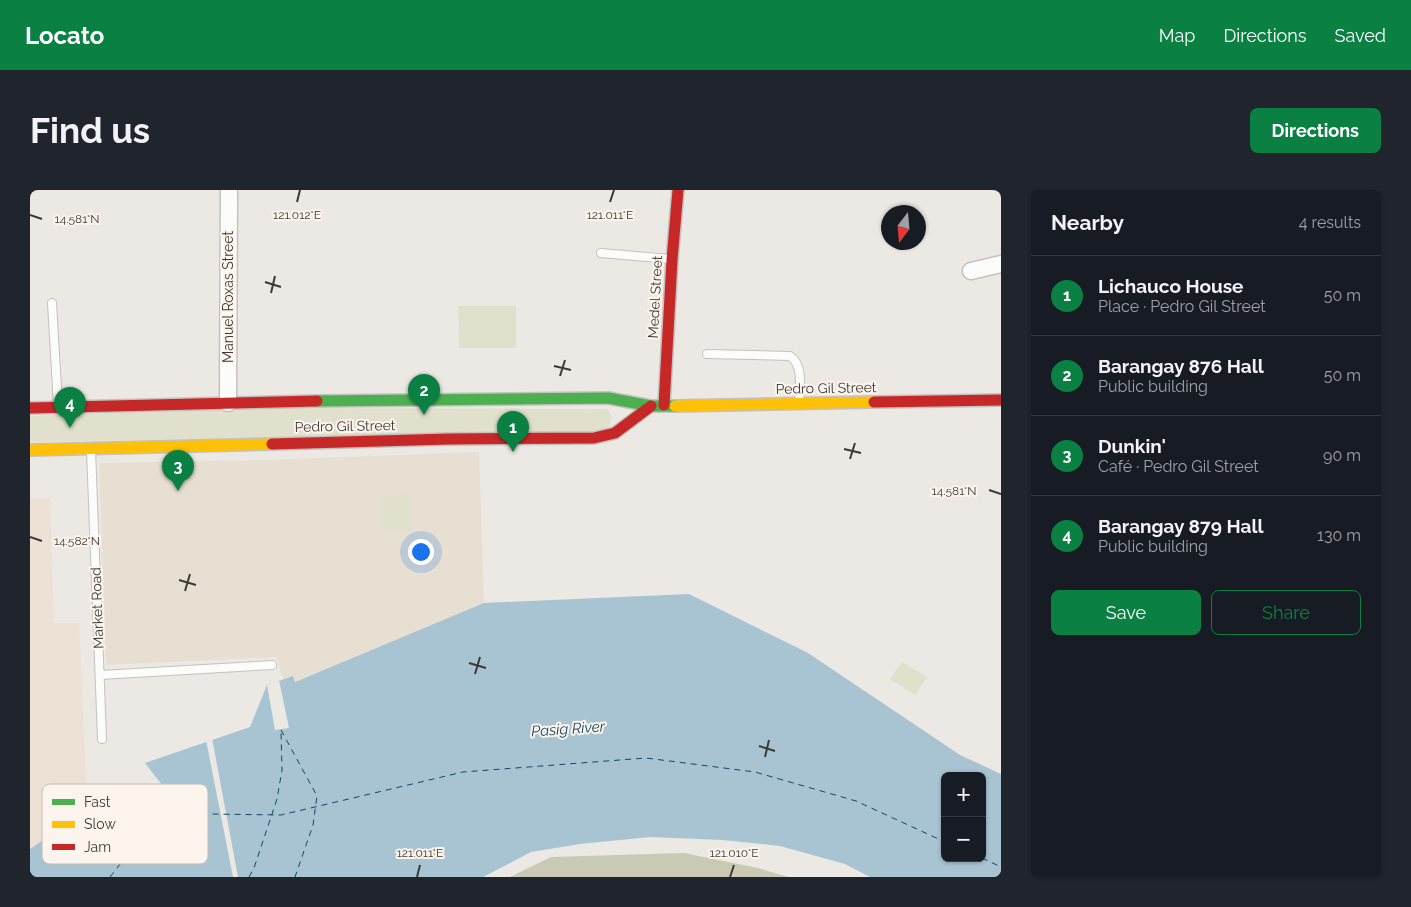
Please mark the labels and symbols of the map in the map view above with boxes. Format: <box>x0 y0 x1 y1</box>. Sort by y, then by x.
north arrow <box>881 205 926 250</box>
text: 121.012°E <box>273 208 321 222</box>
text: 121.011°E <box>587 208 633 222</box>
text: 14.581°N <box>55 212 99 226</box>
street label: Manuel Roxas Street <box>220 231 236 363</box>
street label: Medel Street <box>645 255 665 339</box>
pin: 2 <box>408 374 440 415</box>
street label: Pedro Gil Street <box>775 379 877 397</box>
pin: 4 <box>54 387 86 428</box>
pin: 1 <box>497 411 529 452</box>
street label: Pedro Gil Street <box>294 417 396 435</box>
pin: 3 <box>162 450 194 491</box>
text: 14.581°N <box>932 484 976 498</box>
text: 14.582°N <box>54 534 100 548</box>
your location <box>408 539 434 565</box>
street label: Market Road <box>88 567 106 649</box>
water label: Pasig River <box>531 717 606 741</box>
legend <box>42 784 208 864</box>
text: Fast <box>84 794 111 810</box>
text: Slow <box>84 816 116 832</box>
text: Jam <box>84 839 111 855</box>
text: 121.011°E <box>397 846 443 860</box>
text: 121.010°E <box>710 846 758 860</box>

